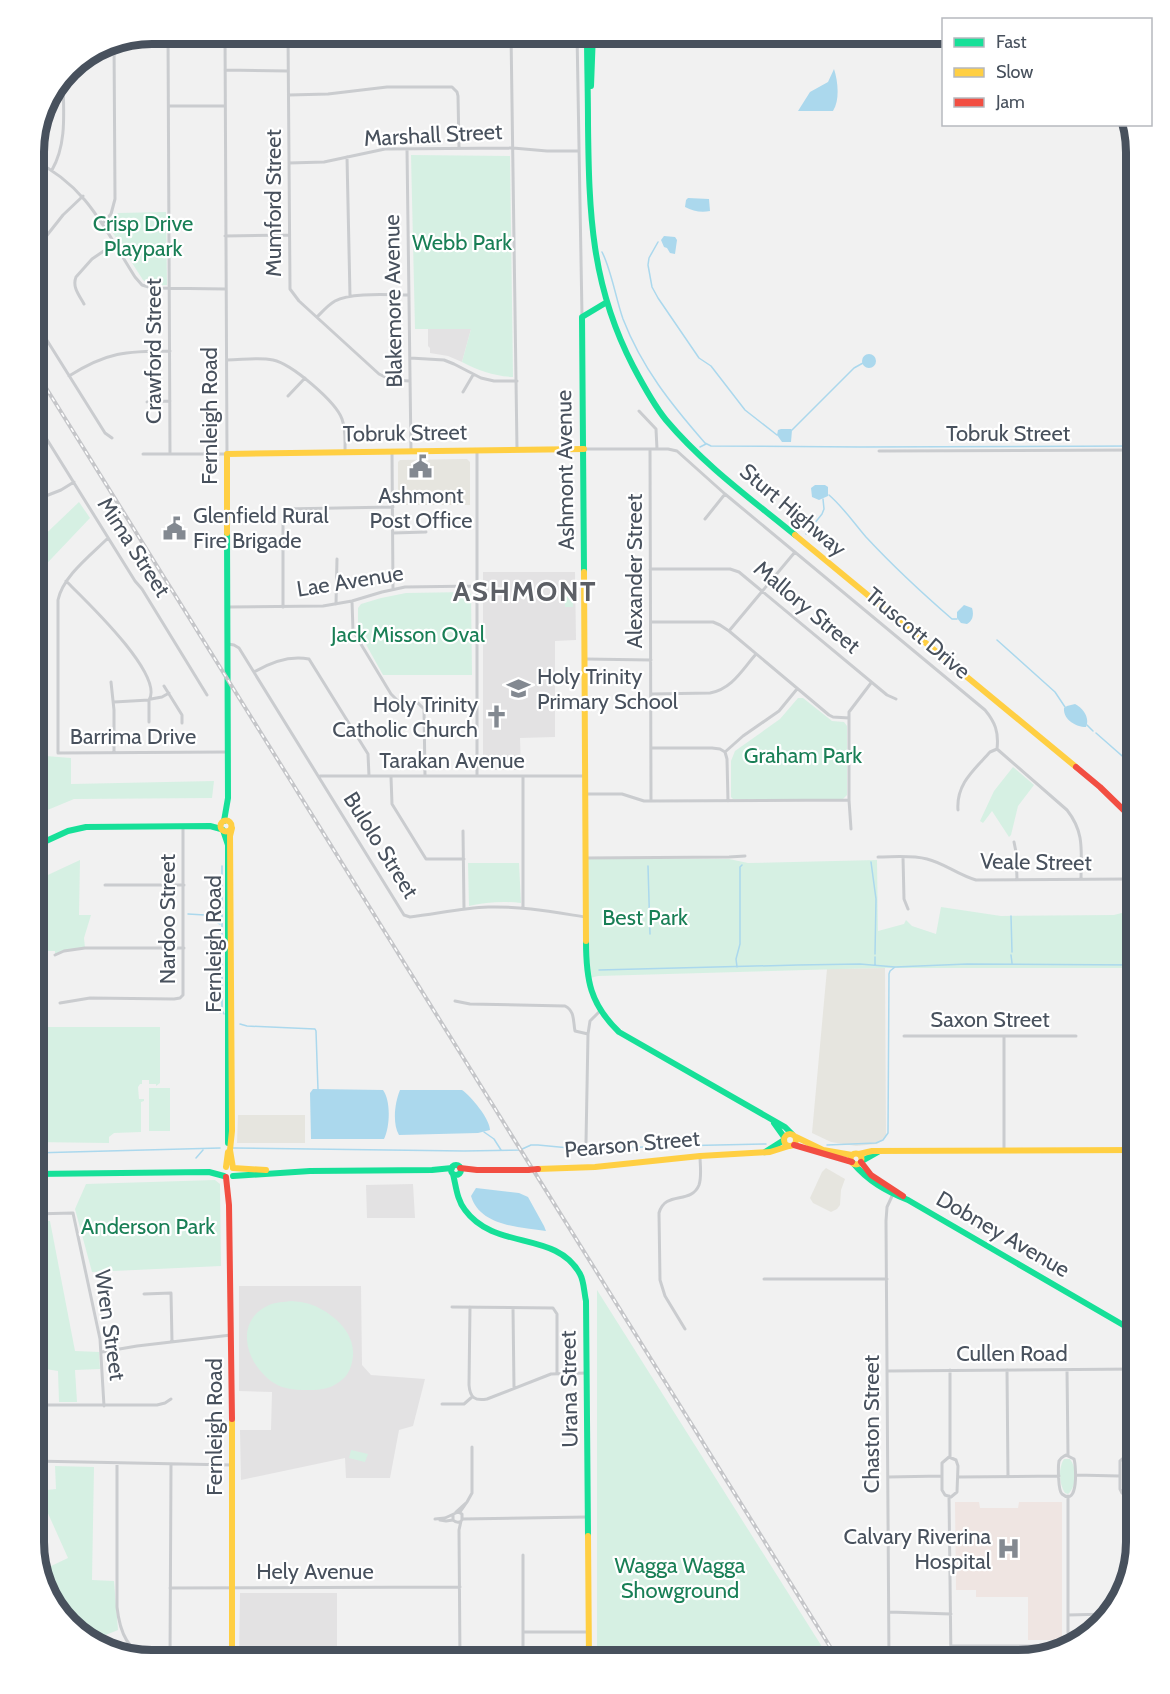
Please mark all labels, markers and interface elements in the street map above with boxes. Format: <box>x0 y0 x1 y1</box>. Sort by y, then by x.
legend <box>942 18 1152 126</box>
text: Fast <box>996 31 1027 53</box>
text: Slow <box>996 61 1033 83</box>
text: Jam <box>995 91 1025 113</box>
street label: Marshall Street <box>363 118 504 152</box>
street label: Mumford Street <box>260 128 287 277</box>
park label: Crisp Drive Playpark <box>93 210 193 262</box>
street label: Blakemore Avenue <box>378 214 408 388</box>
park label: Webb Park <box>412 229 512 256</box>
street label: Crawford Street <box>140 277 167 424</box>
street label: Fernleigh Road <box>196 347 223 485</box>
street label: Ashmont Avenue <box>550 390 580 550</box>
street label: Tobruk Street <box>343 418 468 448</box>
street label: Tobruk Street <box>946 420 1071 447</box>
public building icon: Ashmont Post Office <box>408 453 434 479</box>
street label: Sturt Highway <box>734 458 852 562</box>
place label: Ashmont Post Office <box>369 482 473 534</box>
street label: Mima Street <box>92 492 177 602</box>
street label: Alexander Street <box>621 493 648 648</box>
place label: Glenfield Rural Fire Brigade <box>193 502 330 554</box>
public building icon: Glenfield Rural Fire Brigade <box>162 515 188 541</box>
street label: Mallory Street <box>748 555 866 660</box>
street label: Lae Avenue <box>295 559 405 603</box>
district label: ASHMONT <box>453 574 597 608</box>
street label: Truscott Drive <box>860 581 976 685</box>
park label: Jack Misson Oval <box>330 621 486 648</box>
place label: Holy Trinity Primary School <box>537 663 679 715</box>
school or university icon: Holy Trinity Primary School <box>506 676 532 702</box>
place label: Holy Trinity Catholic Church <box>332 691 478 743</box>
church icon: Holy Trinity Catholic Church <box>483 704 509 730</box>
street label: Barrima Drive <box>70 723 196 750</box>
park label: Graham Park <box>744 742 862 769</box>
street label: Tarakan Avenue <box>379 747 525 774</box>
street label: Bulolo Street <box>338 787 425 904</box>
street label: Veale Street <box>980 848 1093 876</box>
street label: Nardoo Street <box>154 853 181 984</box>
street label: Fernleigh Road <box>200 875 227 1013</box>
park label: Best Park <box>602 904 688 931</box>
street label: Saxon Street <box>930 1006 1050 1033</box>
street label: Pearson Street <box>563 1125 702 1163</box>
street label: Dobney Avenue <box>932 1185 1074 1283</box>
park label: Anderson Park <box>81 1213 215 1240</box>
street label: Wren Street <box>89 1268 131 1383</box>
street label: Urana Street <box>554 1330 584 1448</box>
street label: Cullen Road <box>956 1340 1068 1367</box>
street label: Chaston Street <box>858 1354 885 1493</box>
street label: Fernleigh Road <box>201 1358 228 1496</box>
place label: Calvary Riverina Hospital <box>843 1523 992 1575</box>
hospital icon: Calvary Riverina Hospital <box>996 1536 1022 1562</box>
park label: Wagga Wagga Showground <box>615 1552 746 1604</box>
street label: Hely Avenue <box>256 1558 374 1585</box>

